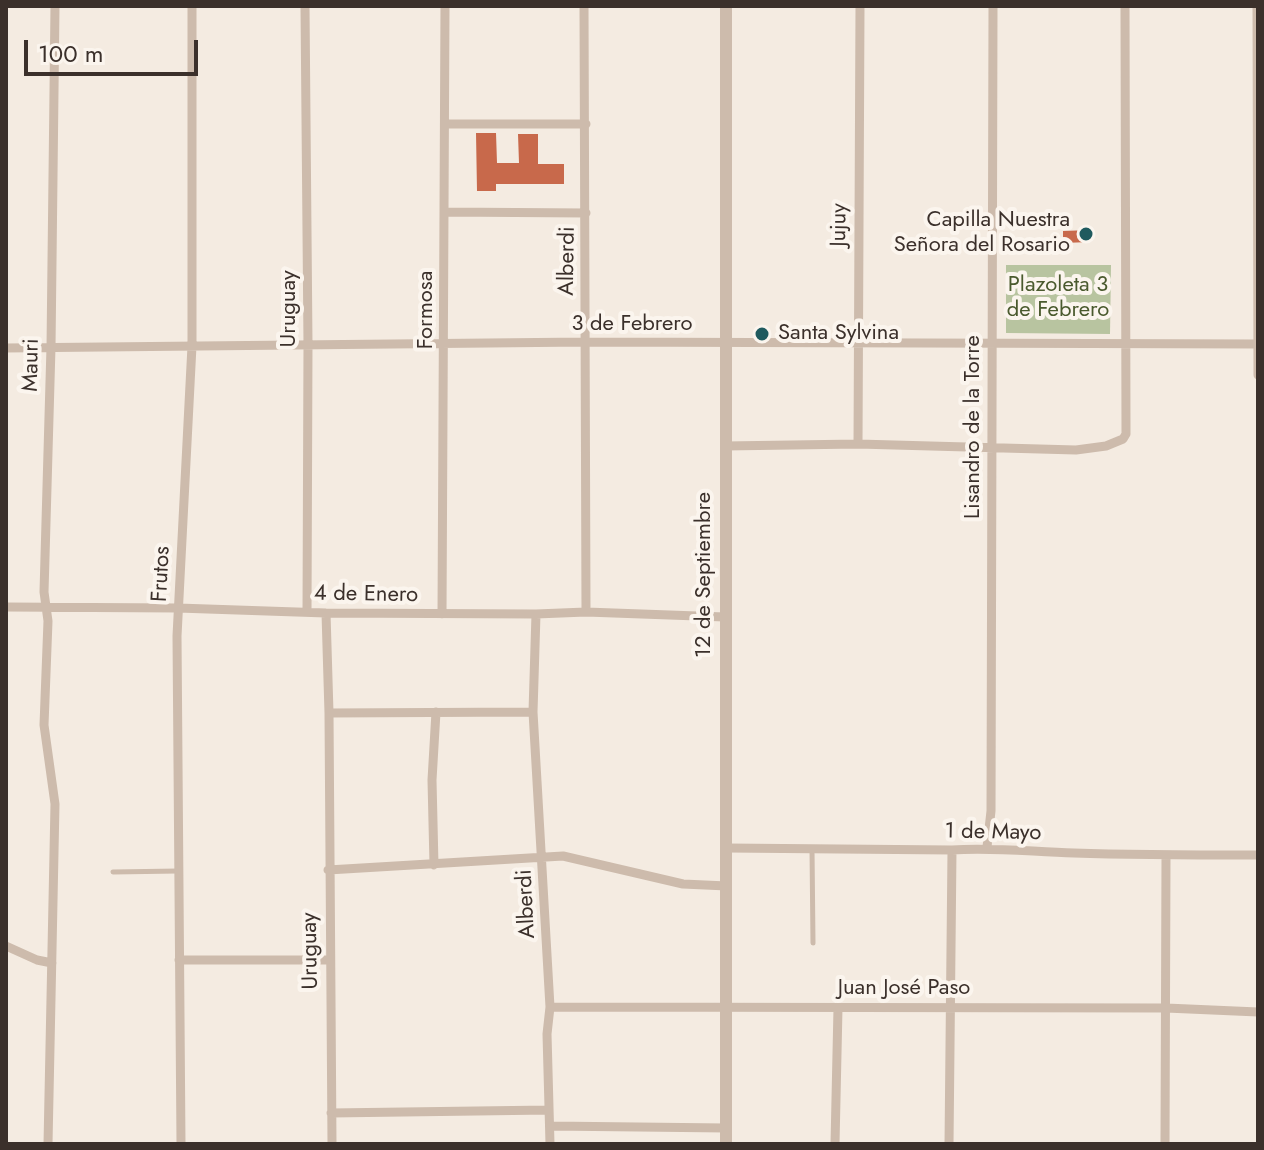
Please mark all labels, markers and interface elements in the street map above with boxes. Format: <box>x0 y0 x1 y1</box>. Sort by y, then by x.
scale bar <box>28 24 202 74</box>
text: 100 m <box>38 36 104 71</box>
street label: Jujuy <box>826 203 854 247</box>
place label: Capilla Nuestra Señora del Rosario <box>894 208 1070 260</box>
marker: Capilla Nuestra Señora del Rosario <box>1077 225 1095 243</box>
street label: Alberdi <box>554 226 582 296</box>
street label: Uruguay <box>277 270 303 348</box>
street label: Formosa <box>414 271 440 349</box>
park label: Plazoleta 3 de Febrero <box>1007 273 1109 324</box>
street label: 3 de Febrero <box>571 312 693 338</box>
place label: Santa Sylvina <box>778 321 899 347</box>
marker: Santa Sylvina <box>753 325 771 343</box>
street label: Lisandro de la Torre <box>961 335 987 519</box>
street label: Mauri <box>18 338 46 392</box>
street label: 12 de Septiembre <box>692 492 718 658</box>
street label: Frutos <box>147 545 177 603</box>
street label: 4 de Enero <box>314 581 418 609</box>
street label: 1 de Mayo <box>944 819 1042 847</box>
street label: Alberdi <box>512 869 542 939</box>
street label: Uruguay <box>297 912 325 990</box>
street label: Juan José Paso <box>838 976 970 1002</box>

